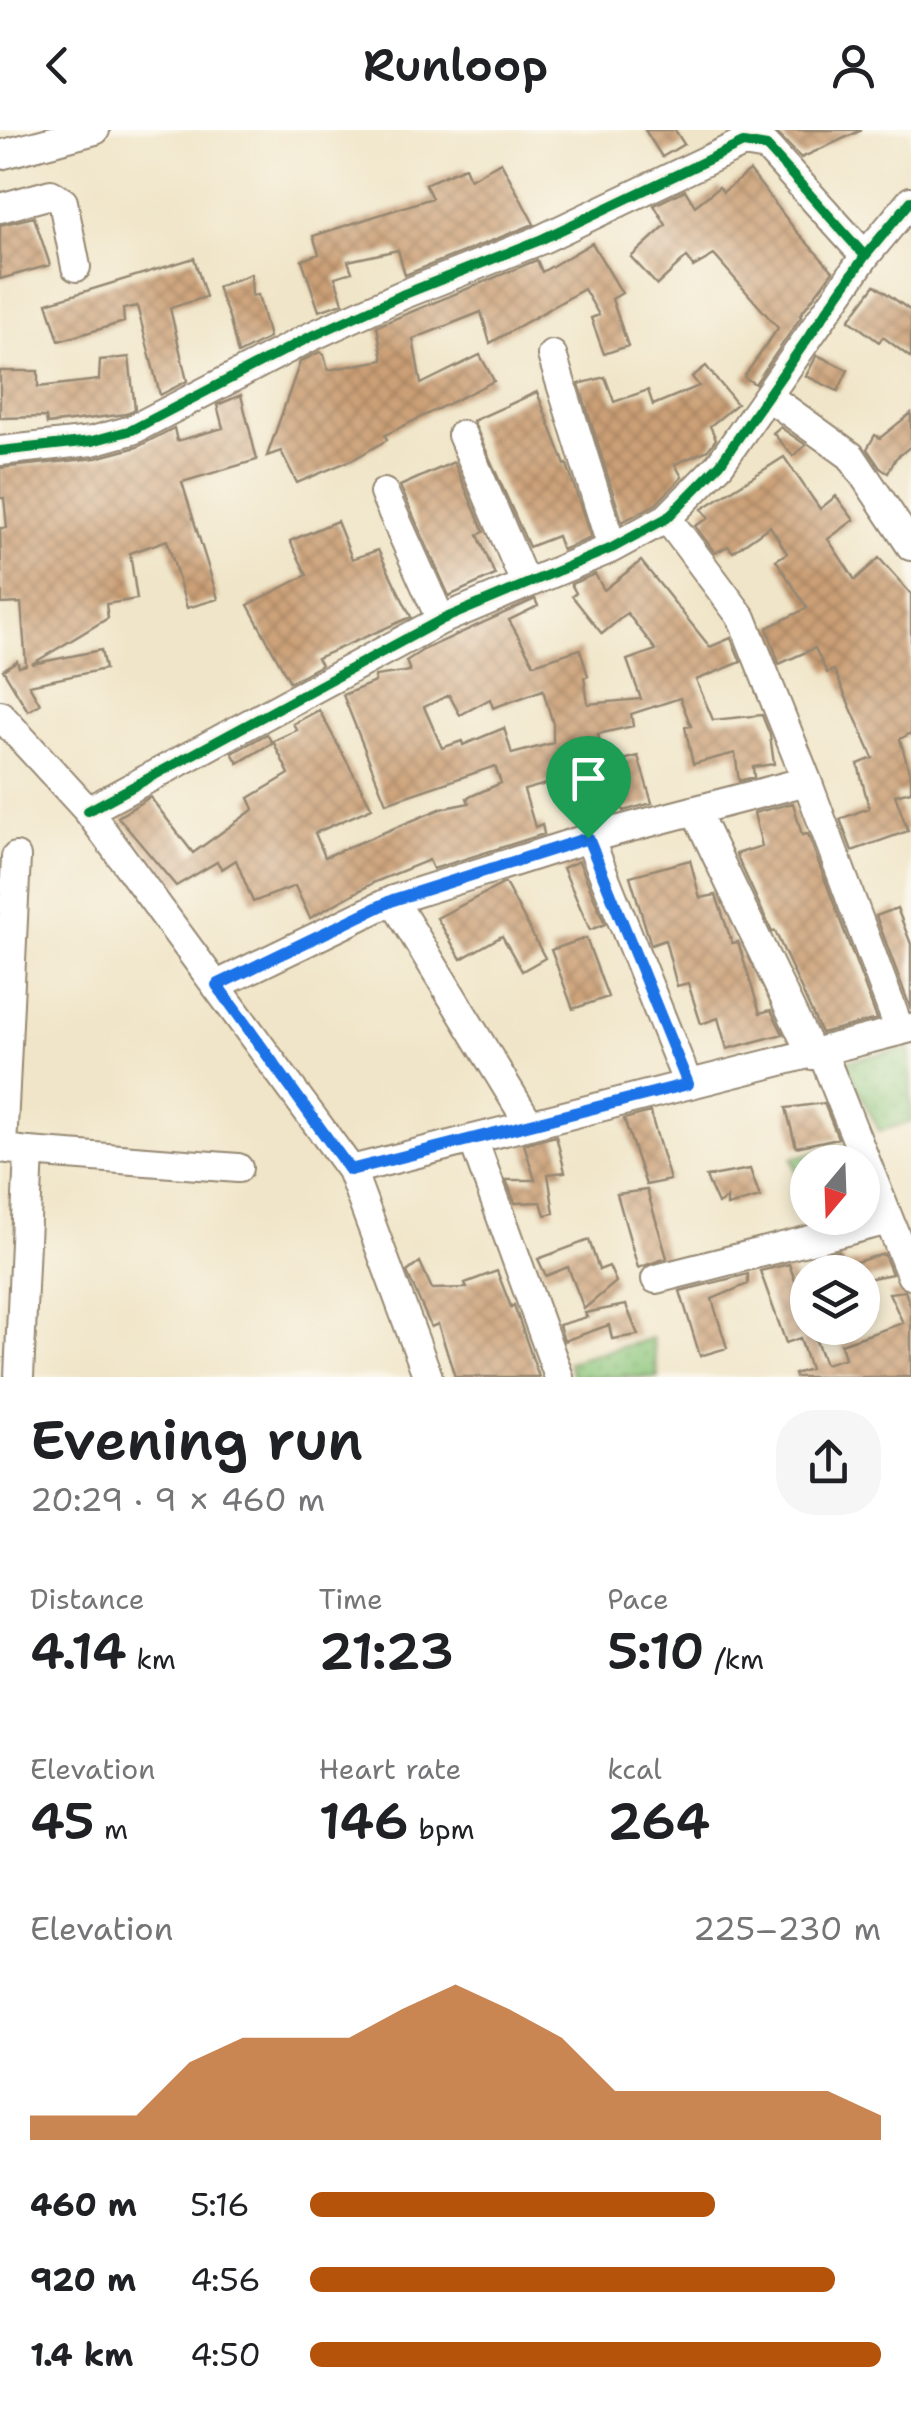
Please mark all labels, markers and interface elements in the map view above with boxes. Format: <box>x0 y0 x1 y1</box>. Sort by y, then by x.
text: Runloop <box>363 35 548 95</box>
icon: back <box>30 38 85 93</box>
icon: person <box>826 38 881 93</box>
pin <box>546 736 631 839</box>
icon: arrive <box>561 751 616 806</box>
north arrow <box>790 1145 880 1235</box>
map controls <box>790 1145 880 1345</box>
button: layers <box>790 1255 880 1345</box>
text: Evening run <box>30 1403 363 1477</box>
button: share <box>776 1410 881 1515</box>
text: 20:29 · 9 × 460 m <box>30 1478 325 1521</box>
text: Distance <box>30 1580 145 1618</box>
text: Time <box>319 1580 383 1618</box>
text: Pace <box>607 1580 669 1618</box>
text: 4.14 <box>30 1618 127 1685</box>
text: 21:23 <box>319 1618 454 1685</box>
text: 5:10 <box>607 1618 705 1685</box>
text: km <box>127 1640 176 1678</box>
text: /km <box>705 1640 764 1678</box>
text: Elevation <box>30 1750 155 1788</box>
text: Heart rate <box>319 1750 461 1788</box>
text: kcal <box>607 1750 662 1788</box>
text: 45 <box>30 1788 94 1855</box>
text: 146 <box>319 1788 409 1855</box>
text: 264 <box>607 1788 710 1855</box>
text: m <box>94 1810 128 1848</box>
text: bpm <box>409 1810 475 1848</box>
text: Elevation <box>30 1907 173 1950</box>
text: 225–230 m <box>693 1907 881 1950</box>
text: 460 m <box>30 2183 137 2226</box>
text: 5:16 <box>190 2183 250 2226</box>
text: 920 m <box>30 2258 136 2301</box>
text: 4:56 <box>190 2258 261 2301</box>
text: 1.4 km <box>30 2333 133 2376</box>
text: 4:50 <box>190 2333 261 2376</box>

